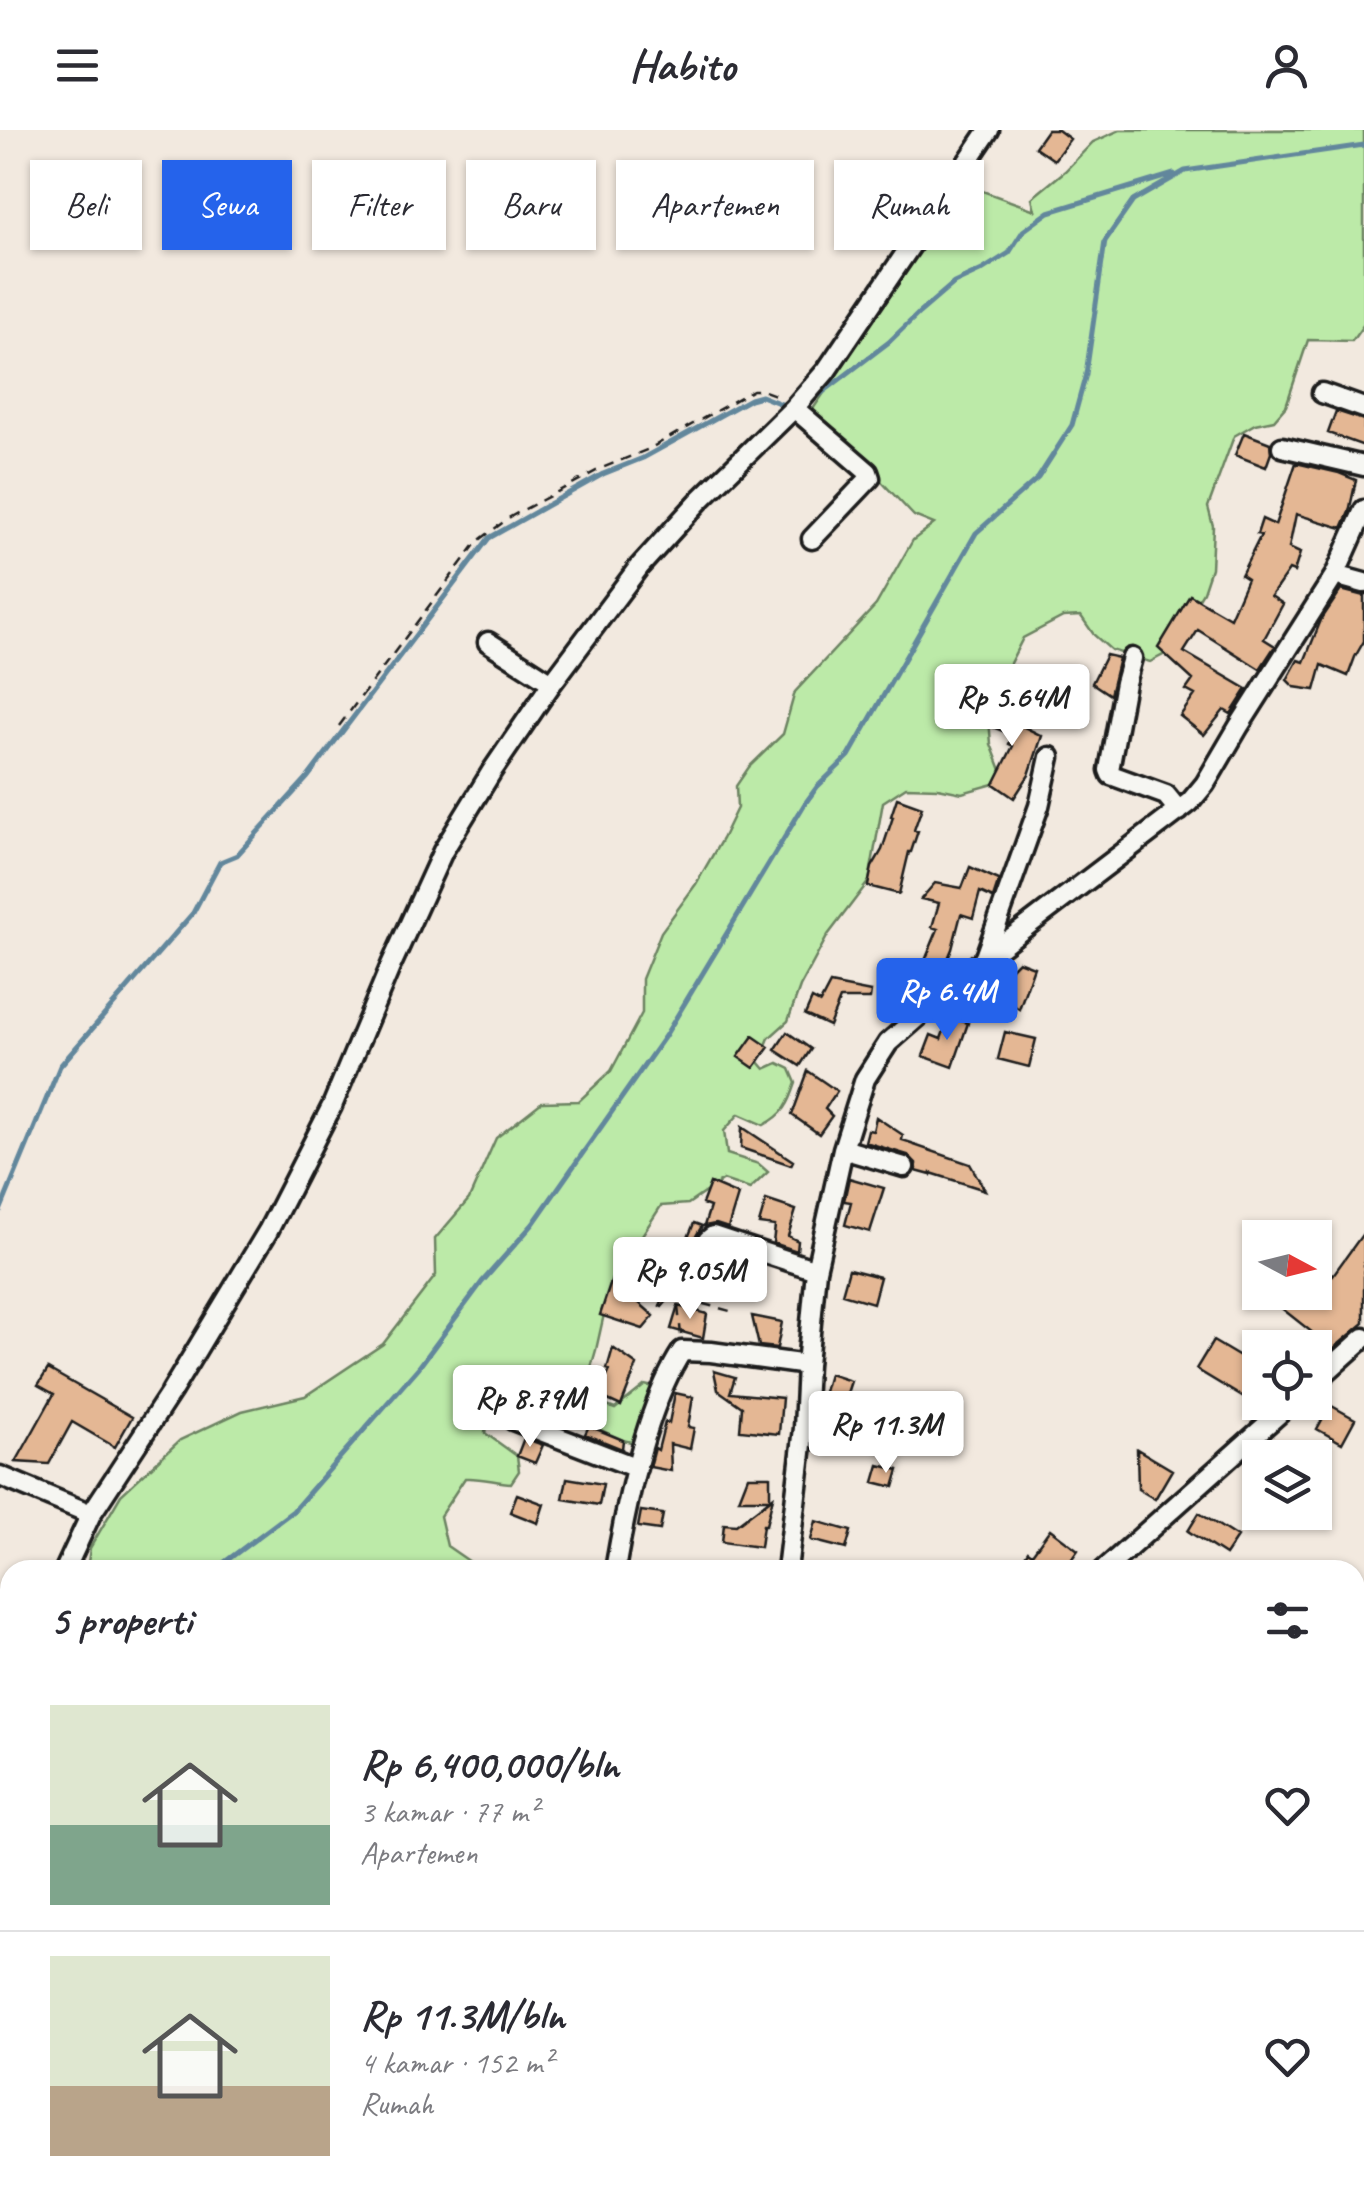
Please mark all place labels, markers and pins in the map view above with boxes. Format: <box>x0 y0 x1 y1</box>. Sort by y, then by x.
pin: Rp 5.64M <box>909 664 1115 749</box>
pin: Rp 6.4M <box>855 958 1039 1043</box>
pin: Rp 9.05M <box>587 1237 793 1322</box>
pin: Rp 8.79M <box>427 1365 633 1450</box>
pin: Rp 11.3M <box>783 1391 989 1476</box>

